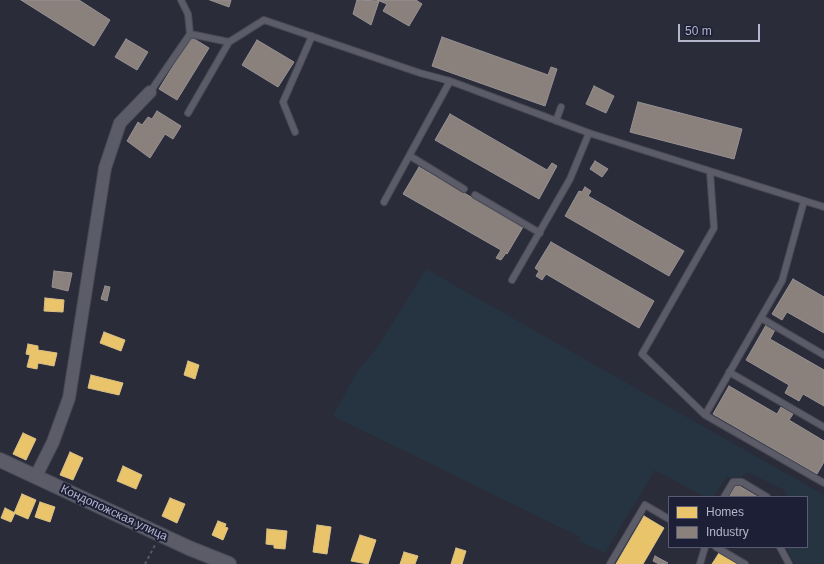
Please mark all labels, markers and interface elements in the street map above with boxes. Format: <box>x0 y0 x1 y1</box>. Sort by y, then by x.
scale bar <box>680 16 762 42</box>
text: 50 m <box>685 24 712 38</box>
street label: Кондопожская улица <box>58 482 170 544</box>
legend <box>668 496 808 548</box>
text: Homes <box>706 505 744 519</box>
text: Industry <box>706 525 749 539</box>

